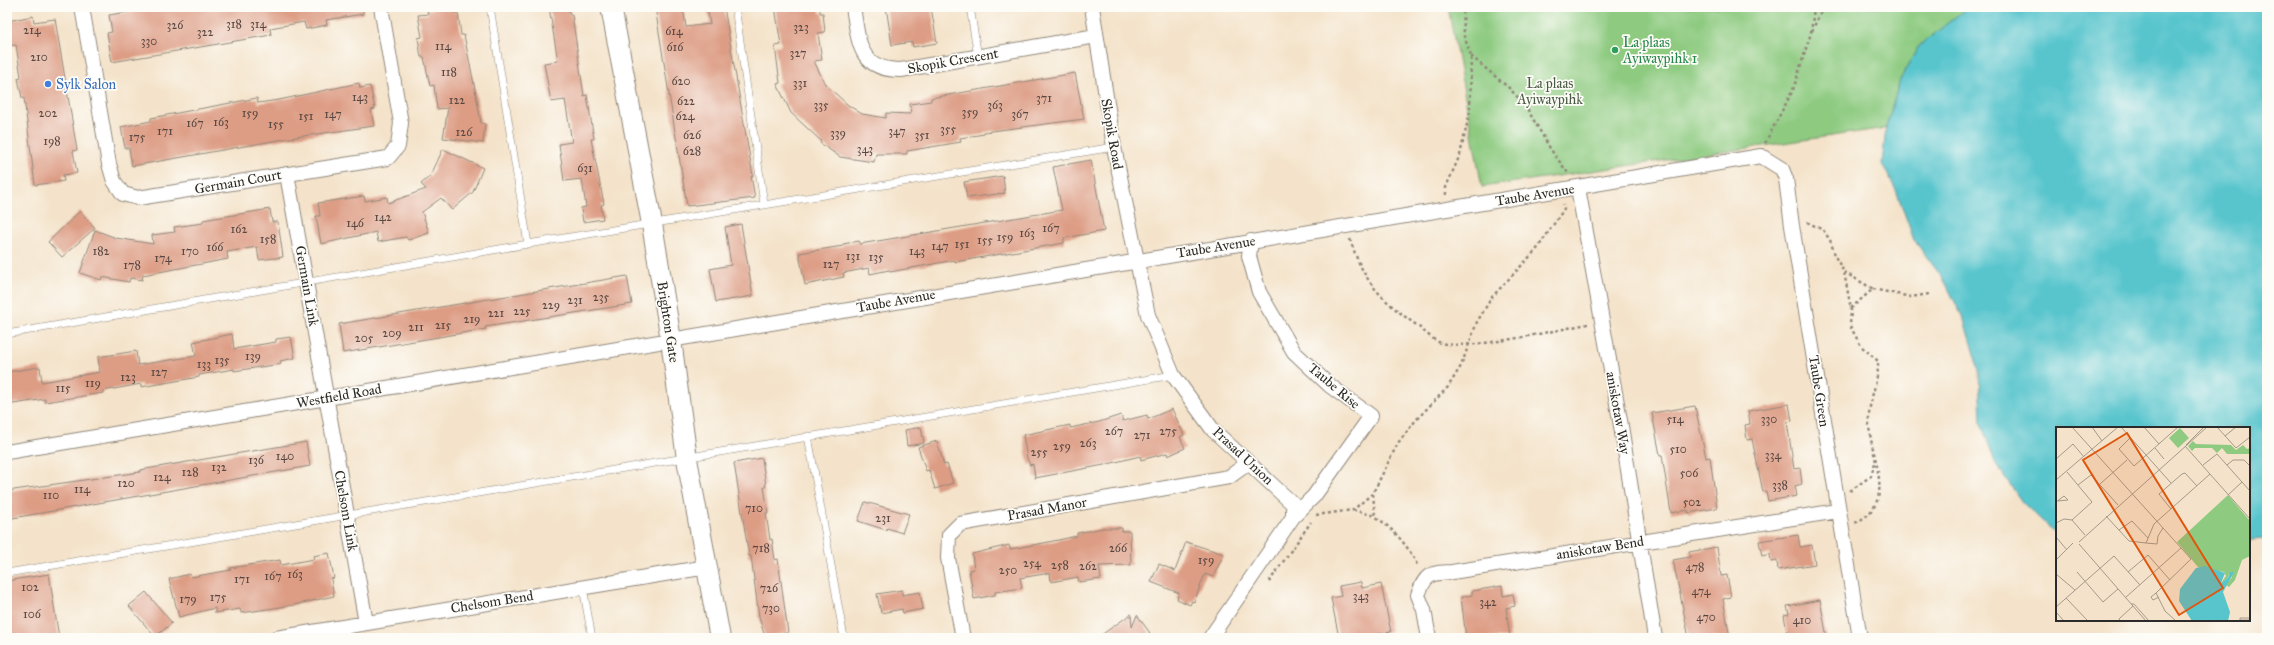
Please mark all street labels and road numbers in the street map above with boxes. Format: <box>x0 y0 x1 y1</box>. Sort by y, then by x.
street label: Skopik Crescent <box>906 45 1000 77</box>
street label: Skopik Road <box>1097 97 1127 171</box>
street label: Germain Court <box>193 166 283 198</box>
street label: Taube Avenue <box>1494 180 1576 210</box>
street label: Taube Avenue <box>1175 232 1257 262</box>
street label: Germain Link <box>292 244 323 328</box>
street label: Brighton Gate <box>653 280 683 364</box>
street label: Taube Avenue <box>855 286 937 316</box>
street label: Taube Green <box>1805 354 1833 428</box>
street label: Taube Rise <box>1305 359 1363 413</box>
street label: aniskotaw Way <box>1602 370 1634 456</box>
street label: Westfield Road <box>295 380 383 412</box>
street label: Prasad Union <box>1209 424 1277 489</box>
street label: Chelsom Link <box>330 469 362 553</box>
street label: Prasad Manor <box>1006 494 1089 524</box>
street label: aniskotaw Bend <box>1555 533 1645 563</box>
street label: Chelsom Bend <box>449 587 535 617</box>

